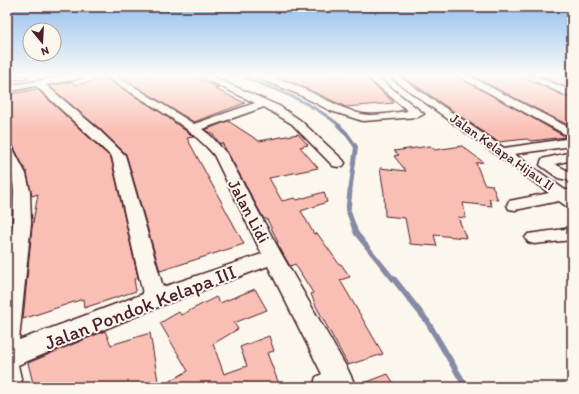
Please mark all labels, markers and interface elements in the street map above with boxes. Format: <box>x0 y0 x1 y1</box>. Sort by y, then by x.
north arrow <box>22 22 62 62</box>
text: N <box>39 44 50 58</box>
street label: Jalan Kelapa Hijau II <box>447 110 557 194</box>
street label: Jalan Lidi <box>224 176 274 246</box>
street label: Jalan Pondok Kelapa III <box>41 259 239 355</box>

